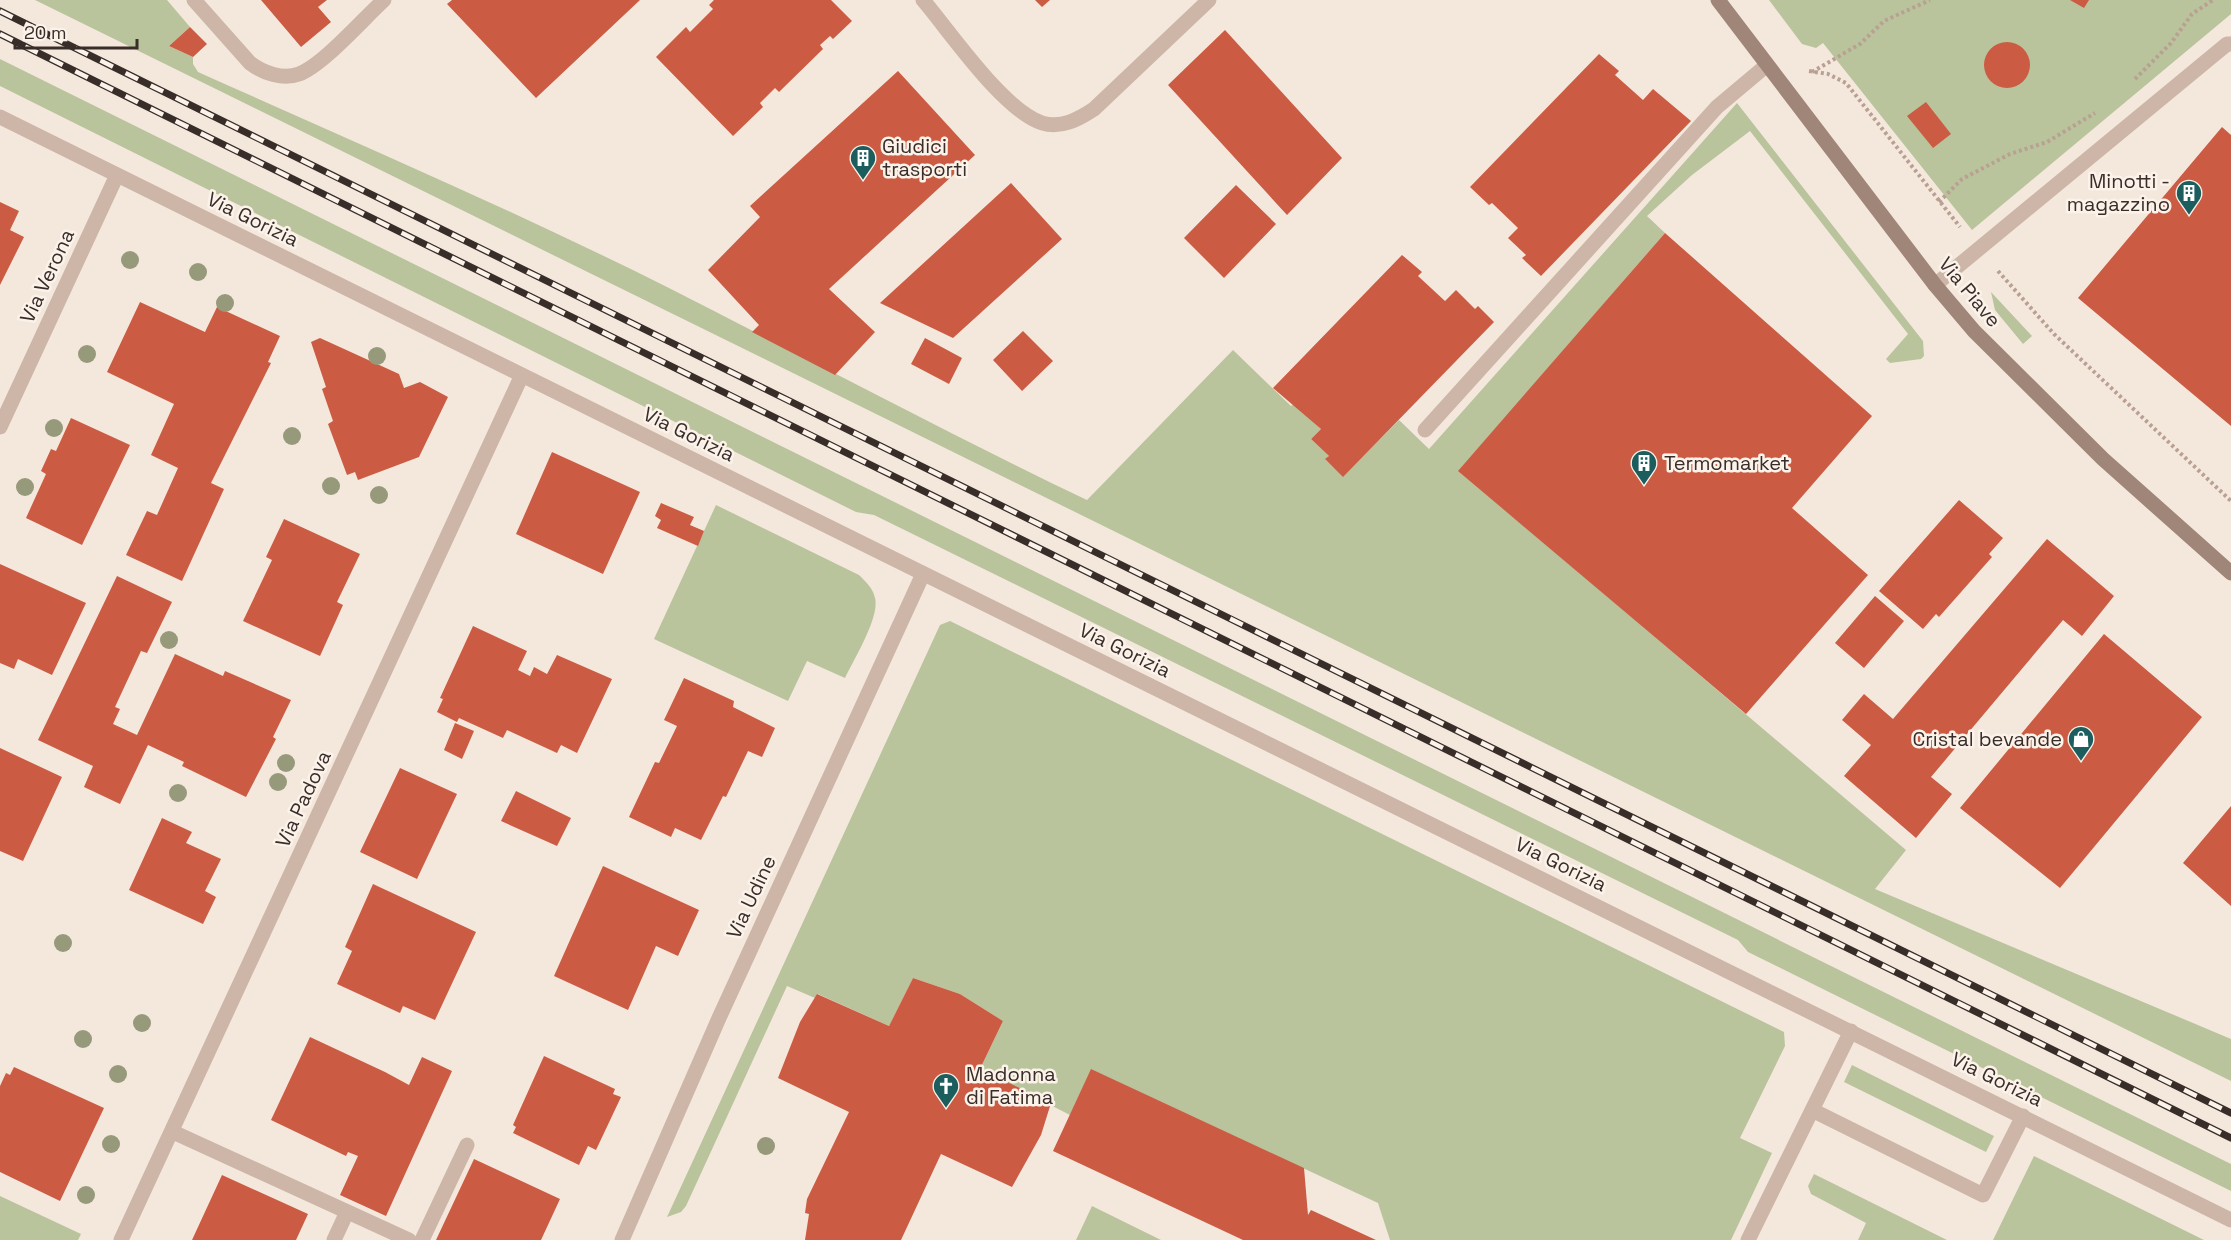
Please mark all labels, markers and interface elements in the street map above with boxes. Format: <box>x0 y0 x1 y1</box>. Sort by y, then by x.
scale bar <box>15 12 136 50</box>
text: 20 m <box>24 21 67 44</box>
place label: Giudici trasporti <box>882 133 967 182</box>
building icon: Giudici trasporti <box>848 143 878 181</box>
place label: Minotti - magazzino <box>2067 168 2170 217</box>
building icon: Minotti - magazzino <box>2174 178 2204 216</box>
street label: Via Gorizia <box>203 186 303 252</box>
street label: Via Verona <box>14 225 80 327</box>
street label: Via Piave <box>1933 251 2007 333</box>
street label: Via Gorizia <box>639 401 739 467</box>
building icon: Termomarket <box>1629 448 1659 486</box>
place label: Termomarket <box>1664 450 1790 476</box>
street label: Via Gorizia <box>1075 617 1175 683</box>
shop icon: Cristal bevande <box>2066 724 2096 762</box>
place label: Cristal bevande <box>1912 726 2062 752</box>
street label: Via Padova <box>269 746 337 852</box>
street label: Via Gorizia <box>1511 831 1611 897</box>
street label: Via Udine <box>720 851 782 943</box>
street label: Via Gorizia <box>1947 1046 2047 1112</box>
place label: Madonna di Fatima <box>966 1061 1056 1110</box>
church icon: Madonna di Fatima <box>931 1071 961 1109</box>

